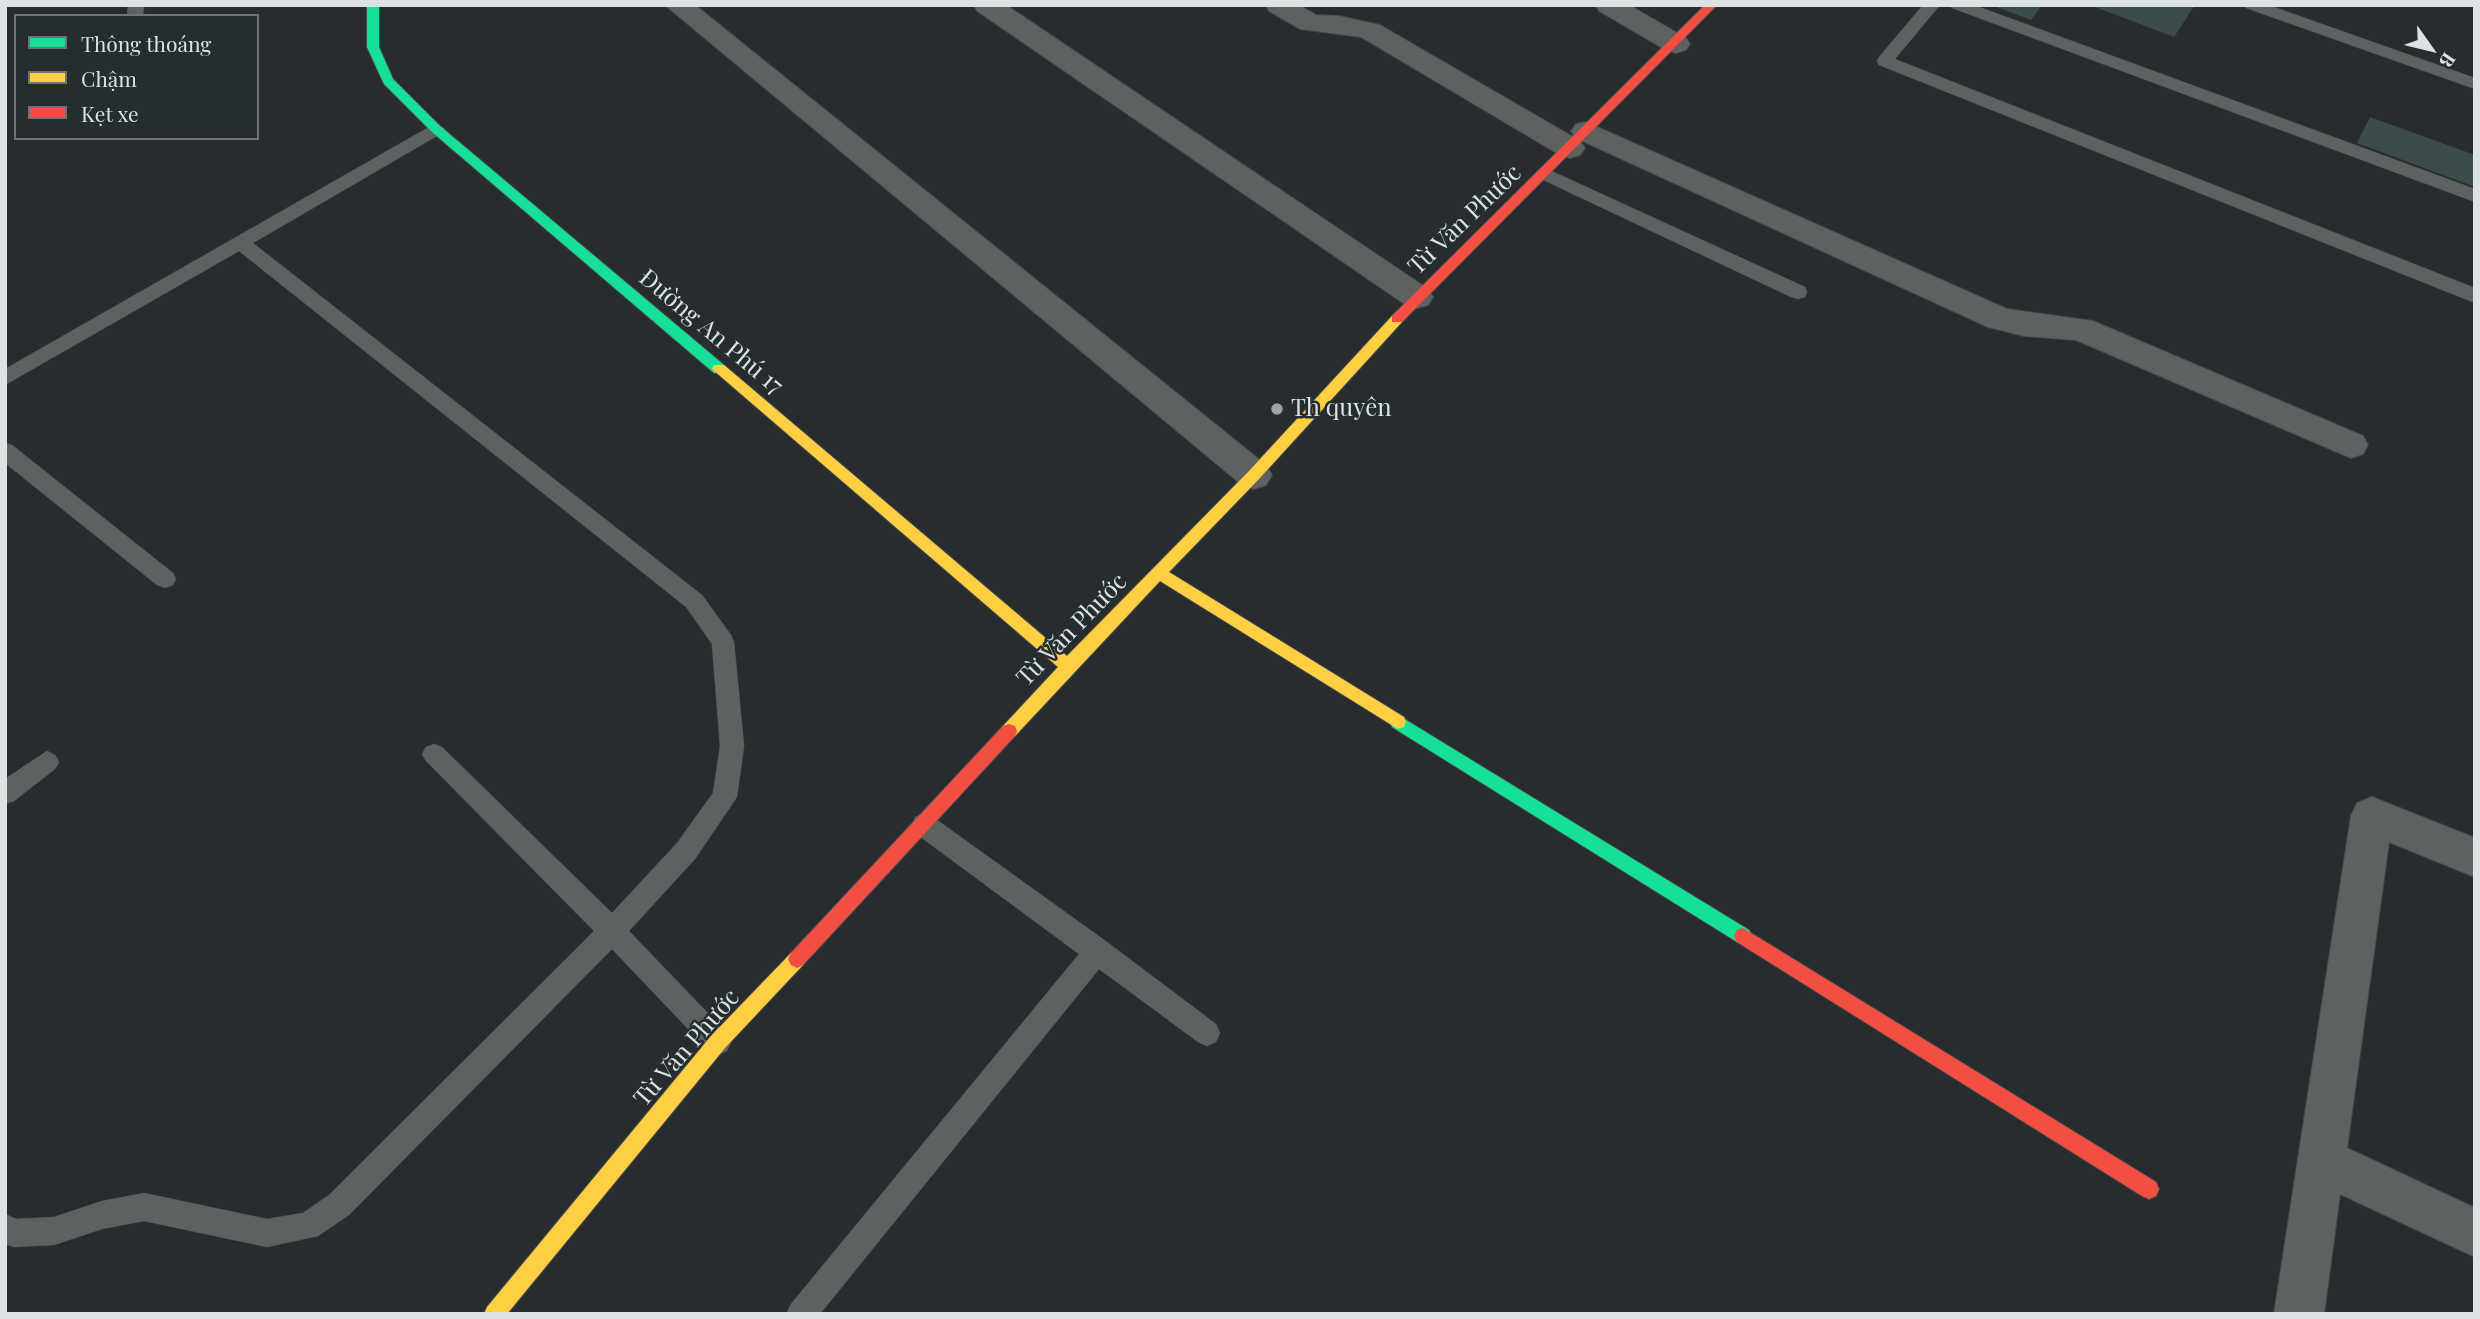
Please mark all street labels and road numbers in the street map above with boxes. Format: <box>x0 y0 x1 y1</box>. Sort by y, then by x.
street label: Từ Văn Phước <box>1403 159 1527 281</box>
street label: Đường An Phú 17 <box>633 263 789 401</box>
street label: Từ Văn Phước <box>1011 568 1133 692</box>
street label: Từ Văn Phước <box>628 984 746 1112</box>

